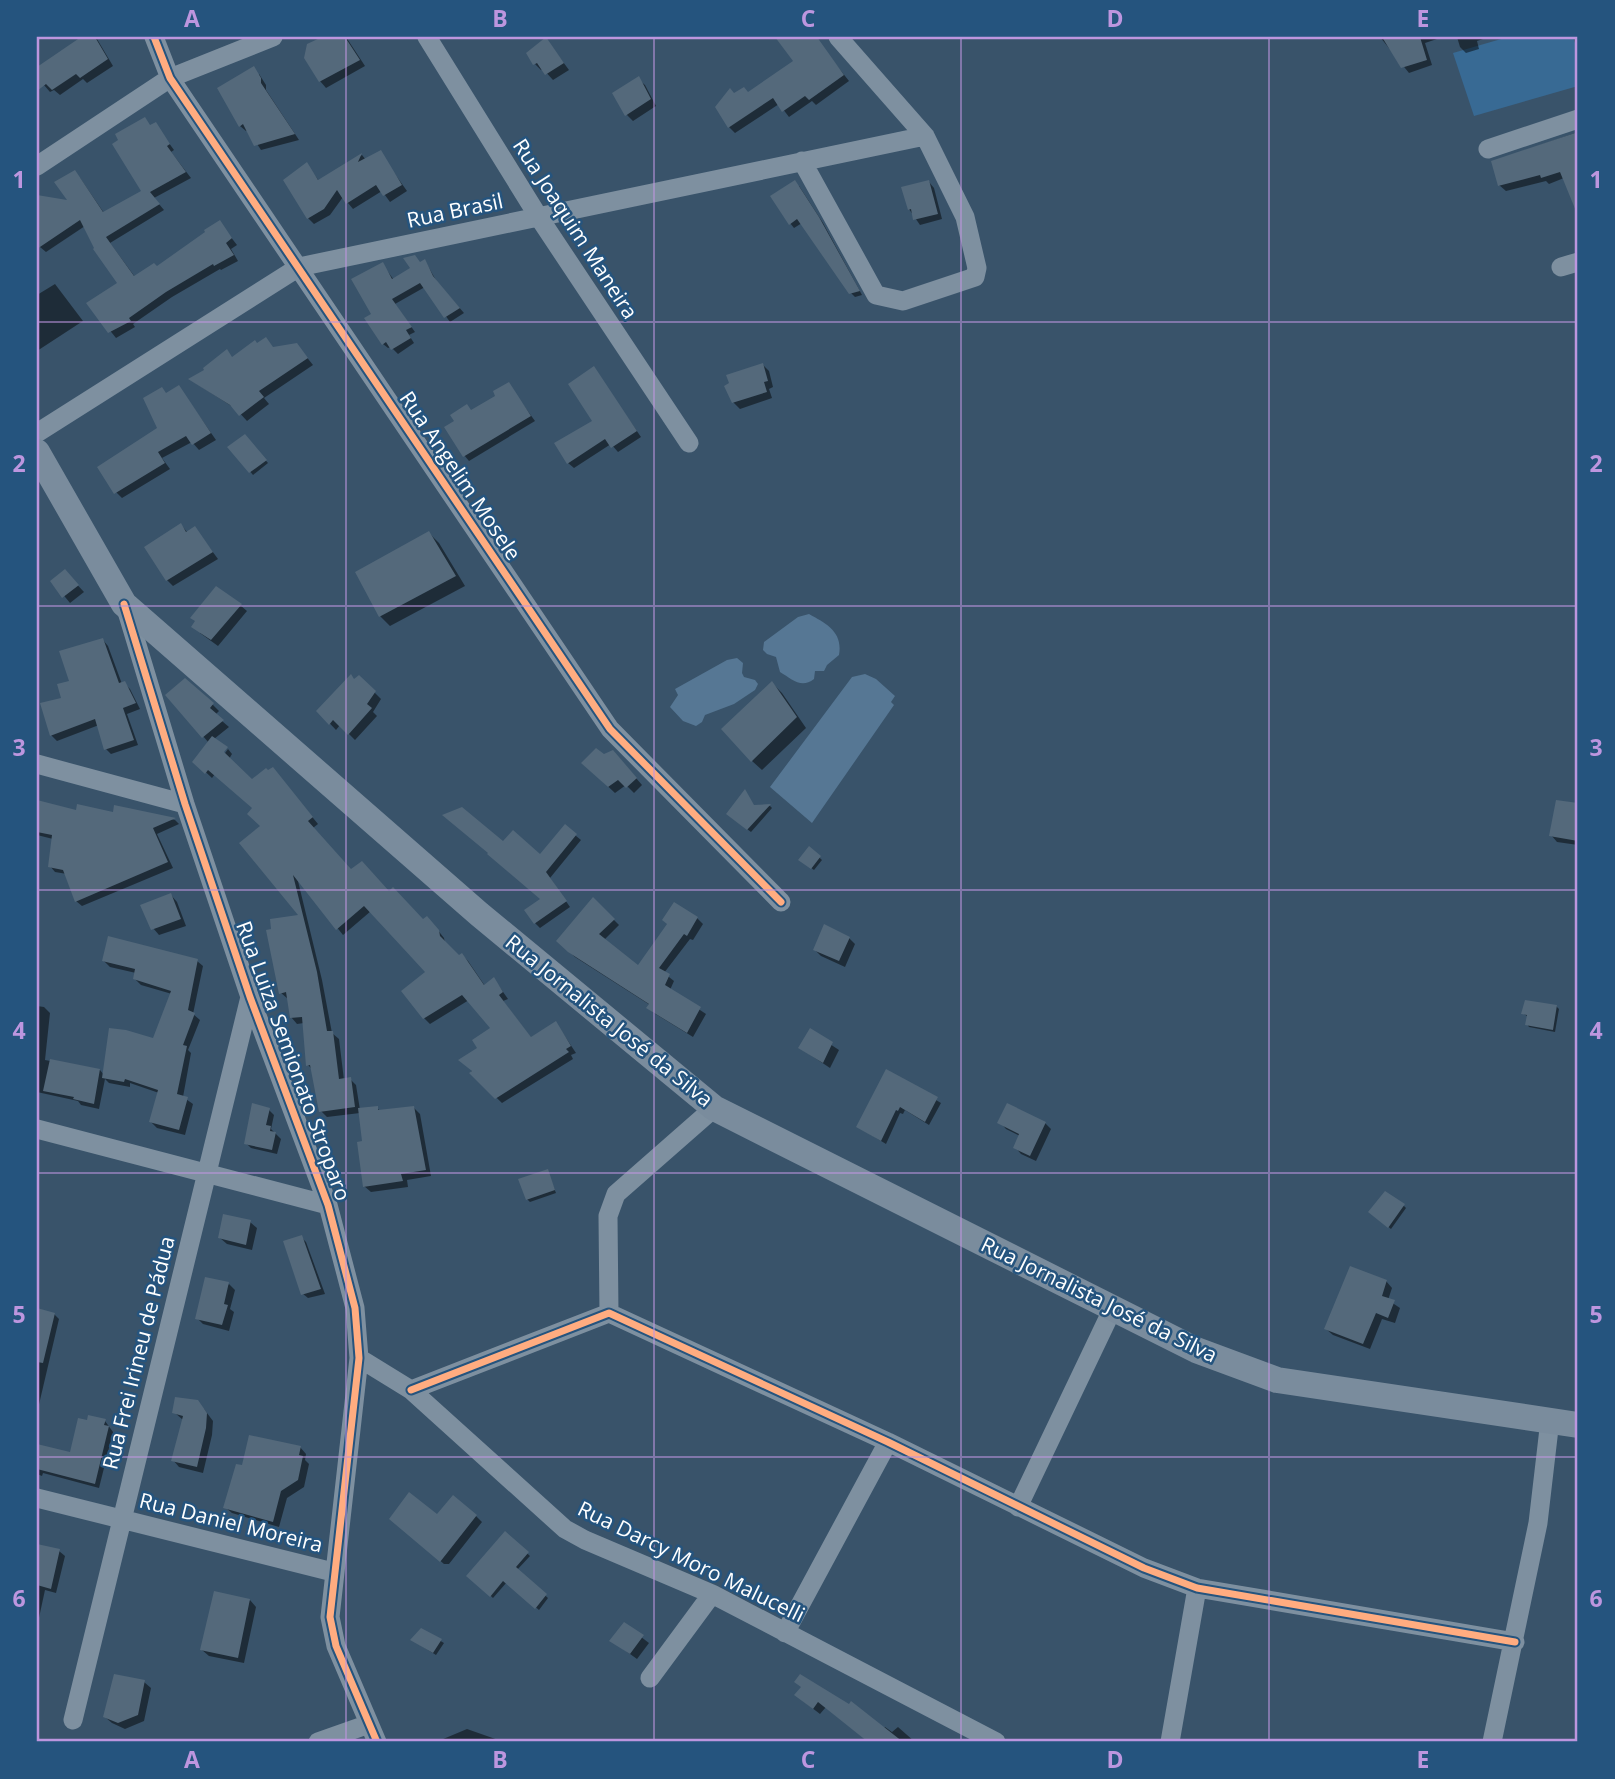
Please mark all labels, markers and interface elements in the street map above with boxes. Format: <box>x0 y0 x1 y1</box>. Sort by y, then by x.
text: A <box>184 2 200 34</box>
text: B <box>492 2 508 34</box>
text: C <box>801 2 815 34</box>
text: D <box>1106 2 1124 34</box>
text: E <box>1417 2 1429 34</box>
street label: Rua Joaquim Maneira <box>507 133 645 324</box>
text: 1 <box>12 163 26 195</box>
text: 1 <box>1589 163 1603 195</box>
street label: Rua Brasil <box>404 186 505 234</box>
street label: Rua Angelim Mosele <box>394 385 528 565</box>
text: 2 <box>12 447 26 479</box>
text: 2 <box>1589 447 1603 479</box>
text: 3 <box>12 731 26 763</box>
text: 3 <box>1589 731 1603 763</box>
street label: Rua Luiza Semionato Stroparo <box>230 917 358 1204</box>
street label: Rua Jornalista José da Silva <box>500 928 719 1113</box>
text: 4 <box>12 1014 26 1046</box>
text: 4 <box>1589 1014 1603 1046</box>
street label: Rua Jornalista José da Silva <box>977 1230 1222 1369</box>
street label: Rua Frei Irineu de Pádua <box>95 1233 181 1472</box>
text: 5 <box>12 1298 26 1330</box>
text: 5 <box>1589 1298 1603 1330</box>
street label: Rua Daniel Moreira <box>137 1486 326 1558</box>
street label: Rua Darcy Moro Malucelli <box>573 1494 810 1628</box>
text: 6 <box>12 1582 26 1614</box>
text: 6 <box>1589 1582 1603 1614</box>
text: A <box>184 1743 200 1775</box>
text: B <box>492 1743 508 1775</box>
text: C <box>801 1743 815 1775</box>
text: D <box>1106 1743 1124 1775</box>
text: E <box>1417 1743 1429 1775</box>

